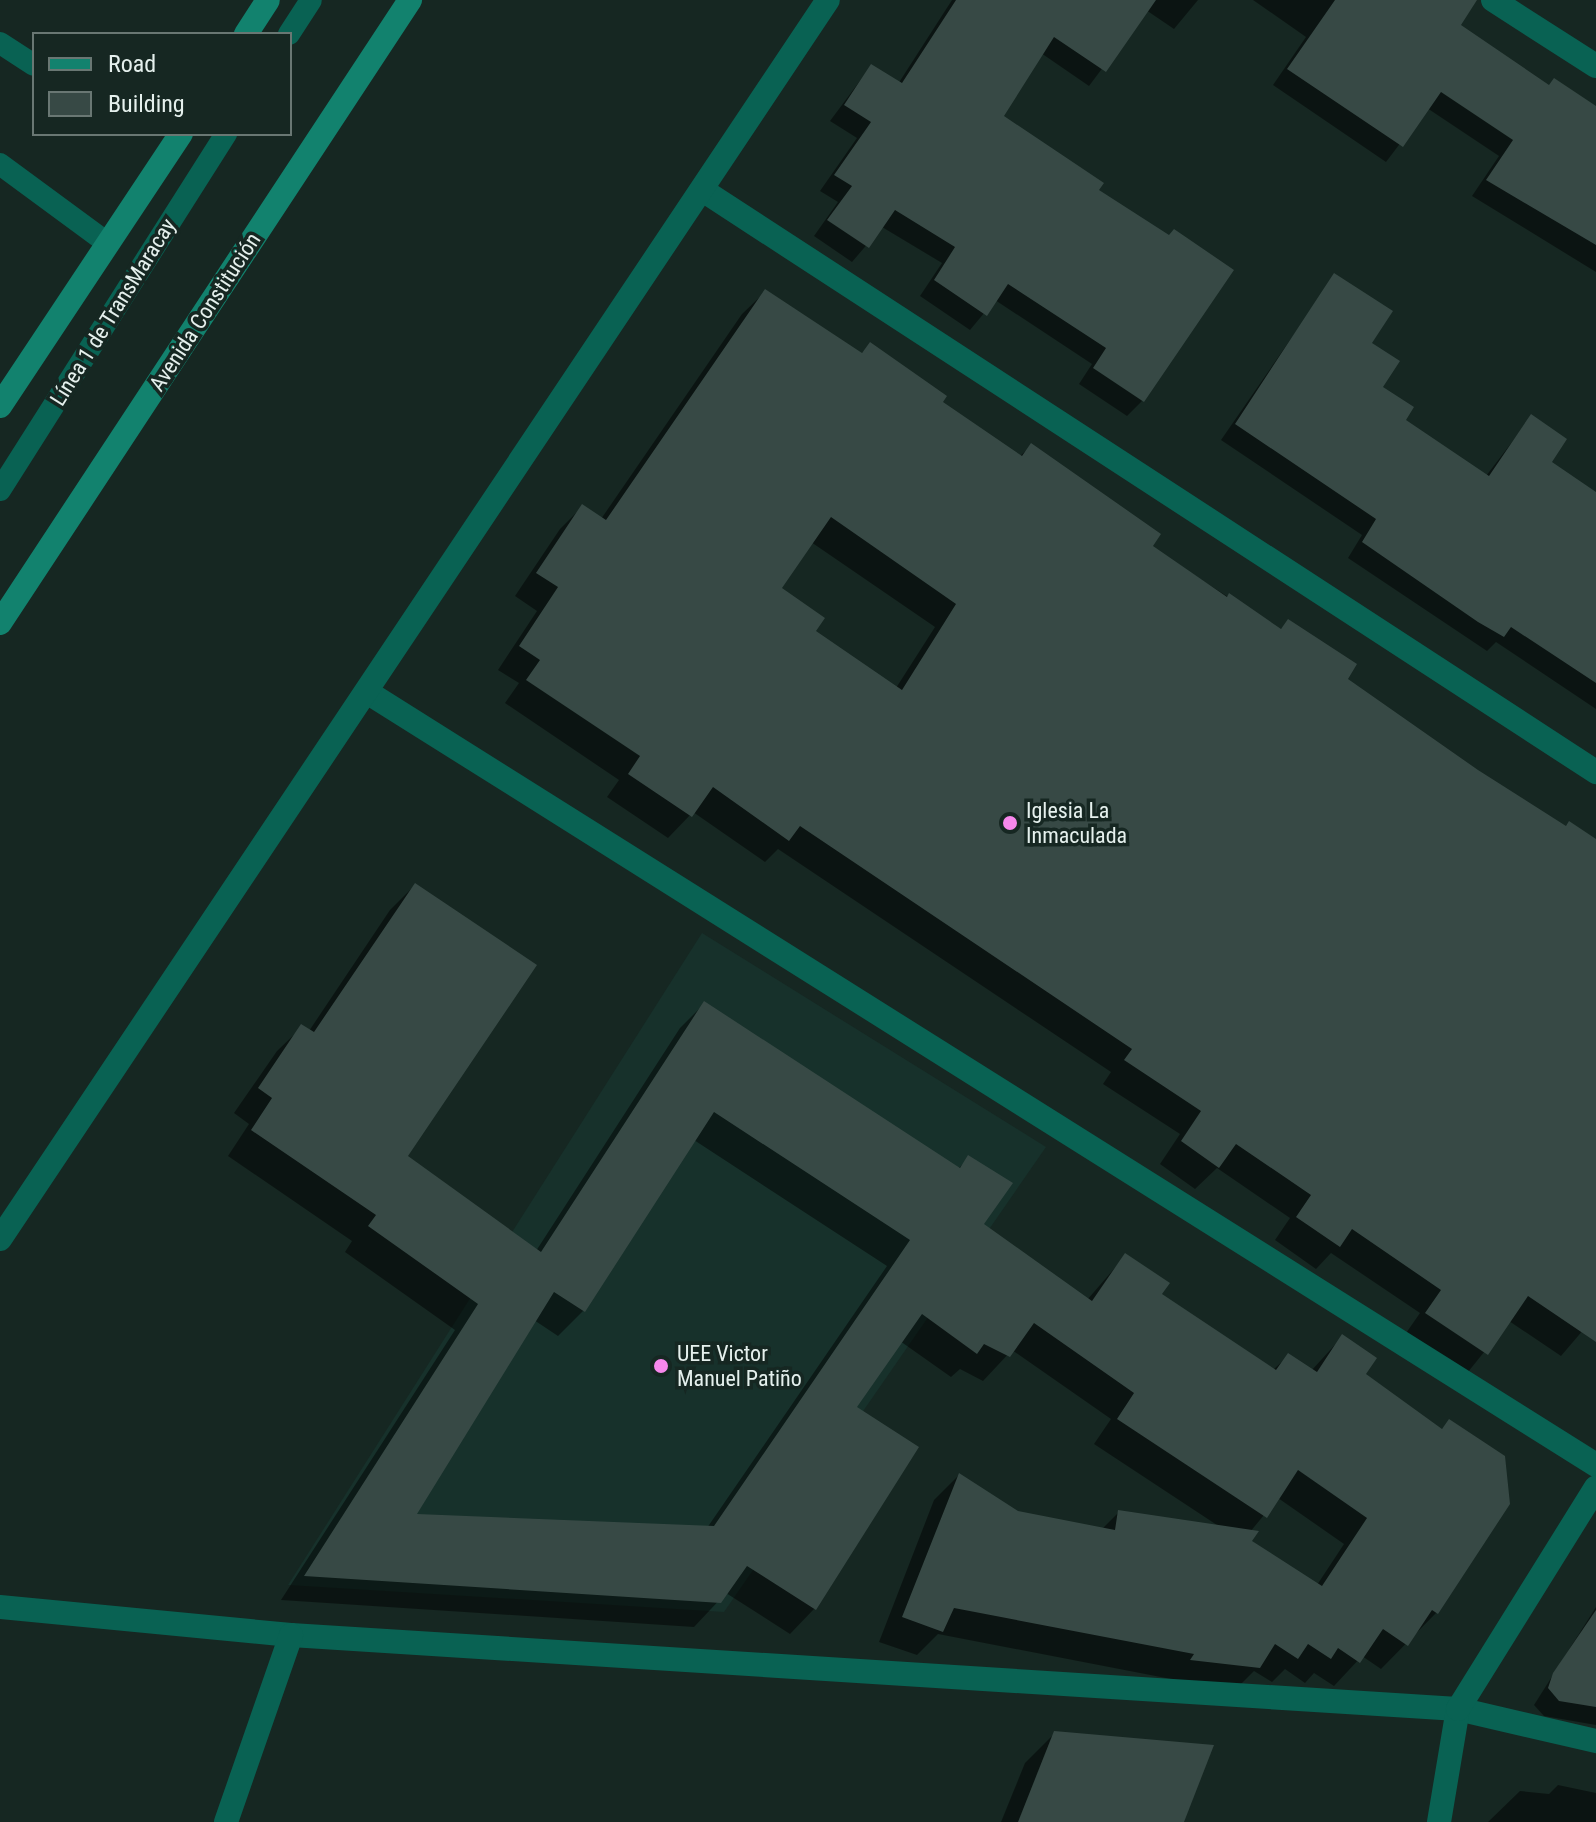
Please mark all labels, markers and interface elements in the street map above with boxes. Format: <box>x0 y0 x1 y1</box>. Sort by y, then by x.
legend <box>32 32 292 136</box>
text: Road <box>108 50 156 78</box>
text: Building <box>108 90 185 118</box>
street label: Línea 1 de TransMaracay <box>45 213 181 411</box>
street label: Avenida Constitución <box>144 228 266 396</box>
place label: Iglesia La Inmaculada <box>1026 797 1127 848</box>
marker: Iglesia La Inmaculada <box>1001 814 1019 832</box>
place label: UEE Victor Manuel Patiño <box>677 1340 802 1392</box>
marker: UEE Victor Manuel Patiño <box>652 1357 670 1375</box>

